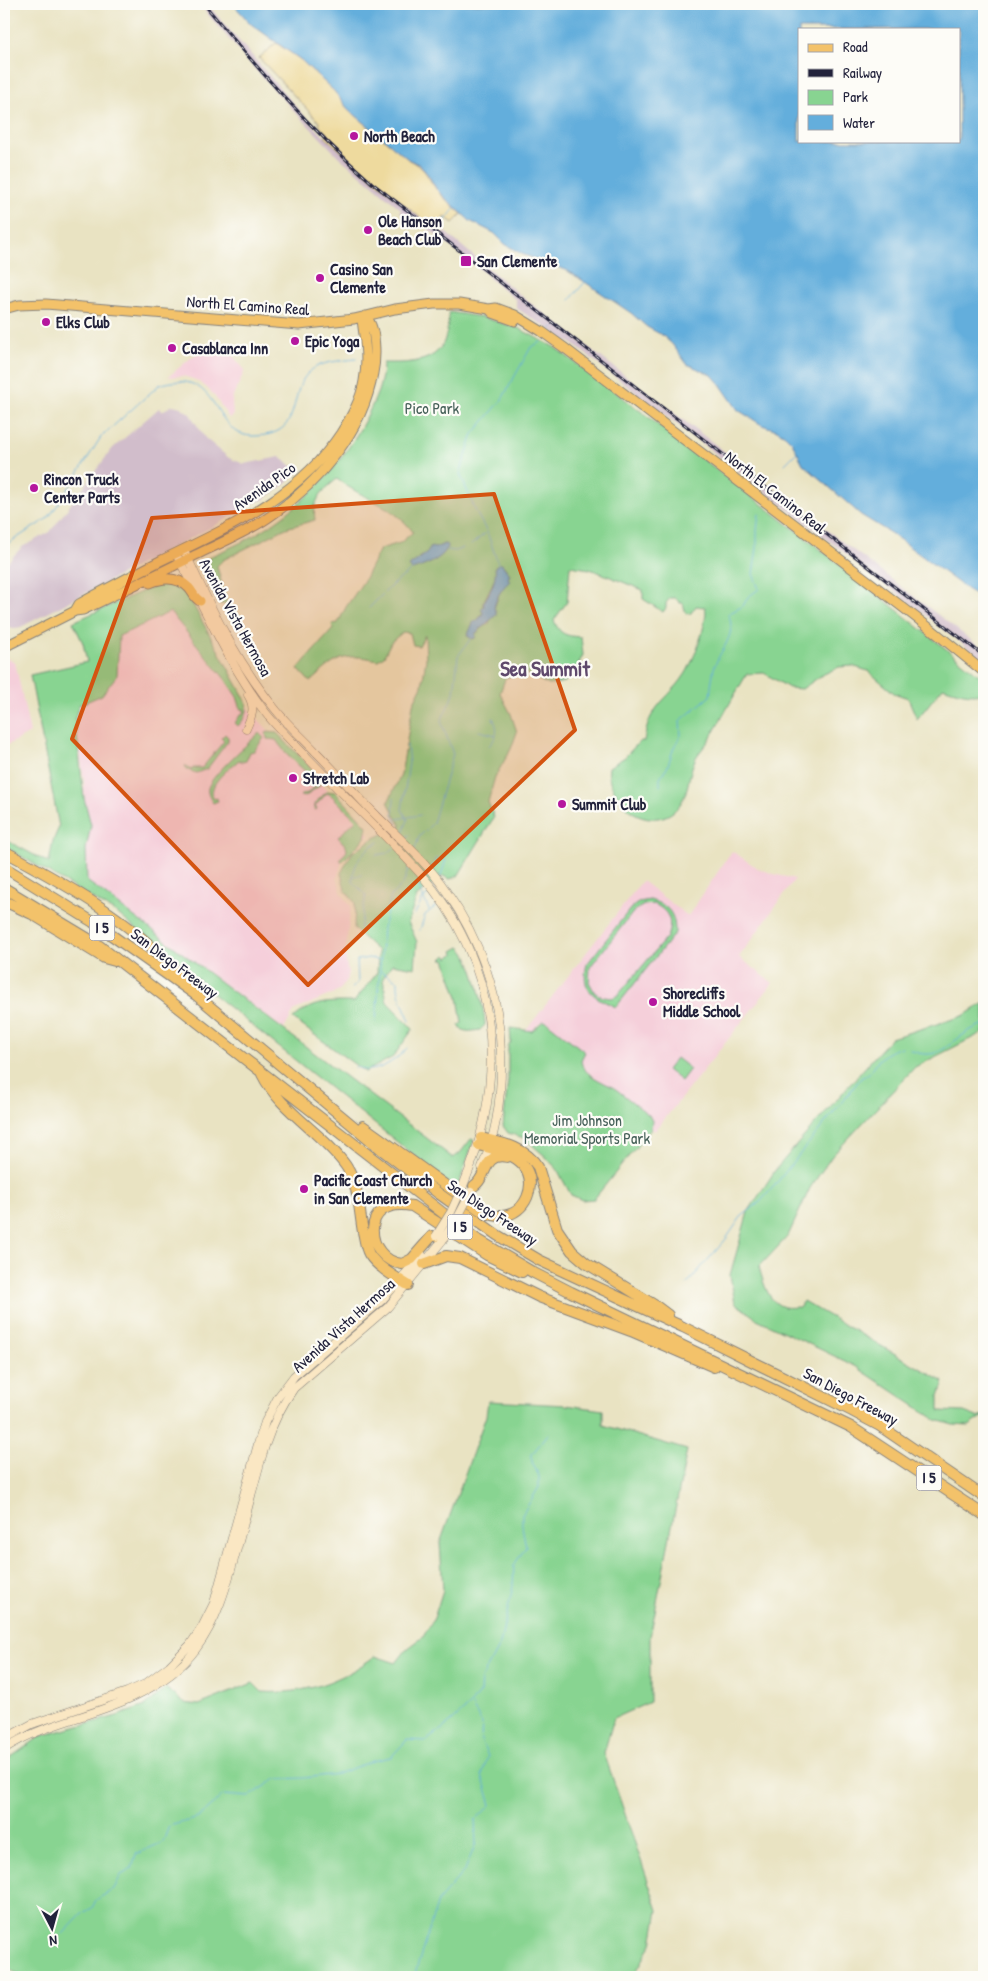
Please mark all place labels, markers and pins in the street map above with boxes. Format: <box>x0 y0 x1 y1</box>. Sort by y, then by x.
place label: North Beach <box>364 125 435 147</box>
marker: North Beach <box>348 130 360 142</box>
place label: Ole Hanson Beach Club <box>378 210 442 250</box>
marker: Ole Hanson Beach Club <box>362 224 374 236</box>
place label: San Clemente <box>477 250 558 272</box>
marker: San Clemente <box>459 254 473 268</box>
place label: Casino San Clemente <box>330 258 393 298</box>
marker: Casino San Clemente <box>314 272 326 284</box>
place label: Elks Club <box>56 311 110 333</box>
marker: Elks Club <box>40 316 52 328</box>
place label: Epic Yoga <box>305 330 360 353</box>
marker: Epic Yoga <box>289 335 301 347</box>
place label: Casablanca Inn <box>182 337 268 359</box>
marker: Casablanca Inn <box>166 342 178 354</box>
place label: Rincon Truck Center Parts <box>44 468 121 508</box>
marker: Rincon Truck Center Parts <box>28 482 40 494</box>
place label: Stretch Lab <box>303 767 370 789</box>
marker: Stretch Lab <box>287 772 299 784</box>
place label: Summit Club <box>572 793 647 815</box>
marker: Summit Club <box>556 798 568 810</box>
place label: Shorecliffs Middle School <box>663 982 741 1022</box>
marker: Shorecliffs Middle School <box>647 996 659 1008</box>
place label: Pacific Coast Church in San Clemente <box>314 1169 432 1209</box>
marker: Pacific Coast Church in San Clemente <box>298 1183 310 1195</box>

